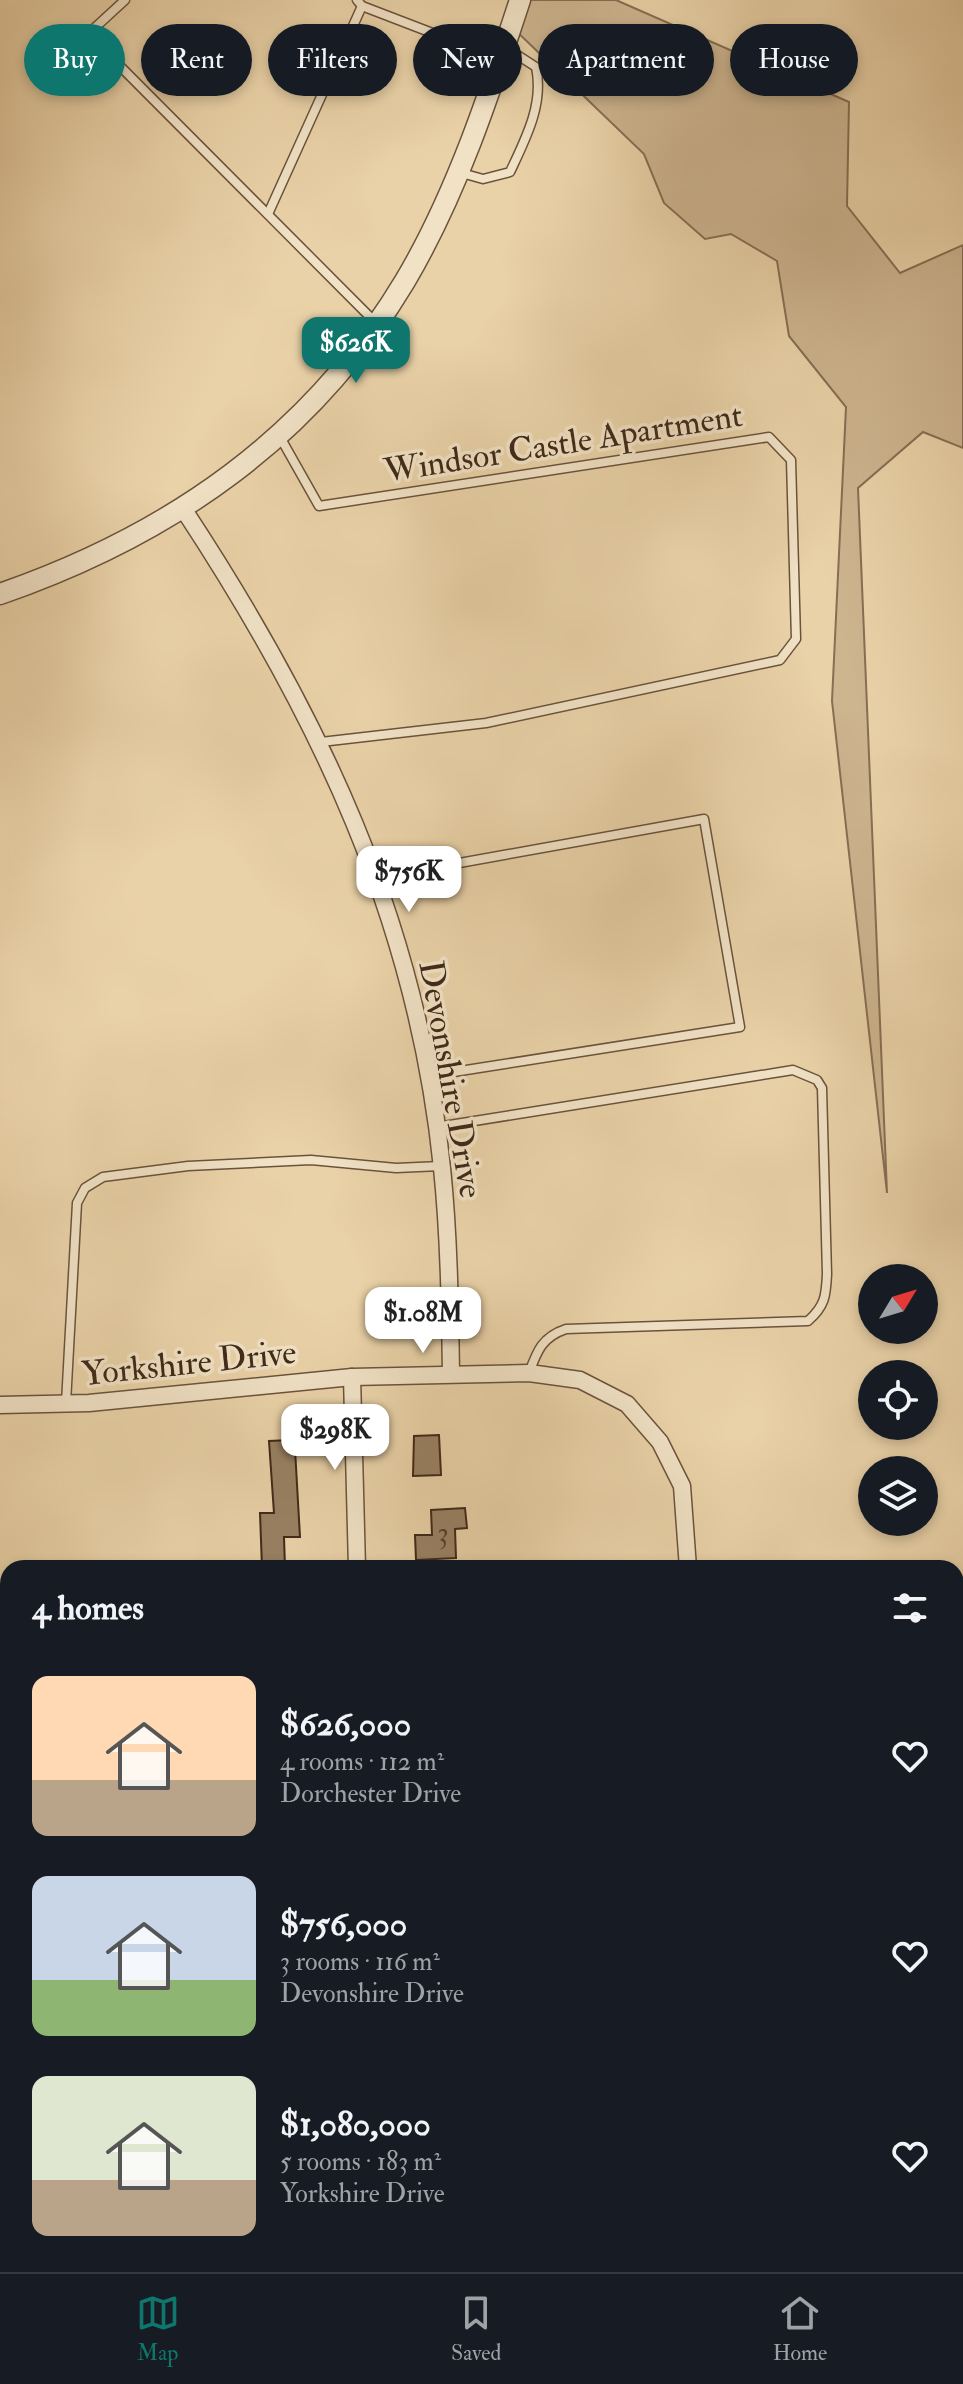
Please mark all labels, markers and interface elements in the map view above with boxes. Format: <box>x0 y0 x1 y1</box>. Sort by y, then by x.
chip: Buy <box>24 24 125 96</box>
chip: Rent <box>141 24 252 96</box>
chip: Filters <box>268 24 397 96</box>
chip: New <box>413 24 522 96</box>
chip: Apartment <box>538 24 714 96</box>
chip: House <box>730 24 858 96</box>
pin: $626K <box>300 317 412 385</box>
text: $626K <box>320 327 392 359</box>
street label: Windsor Castle Apartment <box>380 394 746 493</box>
pin: $756K <box>353 846 465 914</box>
text: $756K <box>374 856 444 888</box>
street label: Devonshire Drive <box>408 957 493 1201</box>
north arrow <box>858 1264 938 1344</box>
map controls <box>858 1264 938 1536</box>
pin: $1.08M <box>358 1287 488 1355</box>
text: $1.08M <box>383 1297 463 1329</box>
street label: Yorkshire Drive <box>80 1331 298 1396</box>
button: locate <box>858 1360 938 1440</box>
pin: $298K <box>279 1404 391 1472</box>
text: $298K <box>299 1414 371 1446</box>
button: layers <box>858 1456 938 1536</box>
house number: 3 <box>437 1514 449 1551</box>
icon: filters <box>888 1586 932 1630</box>
text: 4 homes <box>32 1587 144 1630</box>
text: $626,000 <box>280 1703 411 1746</box>
icon: home <box>96 1708 192 1804</box>
icon: heart <box>888 1734 932 1778</box>
text: 4 rooms · 112 m² <box>280 1746 444 1778</box>
text: Dorchester Drive <box>280 1778 461 1810</box>
text: $756,000 <box>280 1903 407 1946</box>
icon: home <box>96 1908 192 2004</box>
icon: heart <box>888 1934 932 1978</box>
text: 3 rooms · 116 m² <box>280 1946 440 1978</box>
text: Devonshire Drive <box>280 1978 464 2010</box>
text: $1,080,000 <box>280 2103 431 2146</box>
icon: home <box>96 2108 192 2204</box>
icon: heart <box>888 2134 932 2178</box>
text: 5 rooms · 183 m² <box>280 2146 441 2178</box>
text: Yorkshire Drive <box>280 2178 445 2210</box>
tab: Map <box>136 2291 180 2367</box>
tab: Saved <box>451 2291 501 2367</box>
tab: Home <box>773 2291 827 2367</box>

